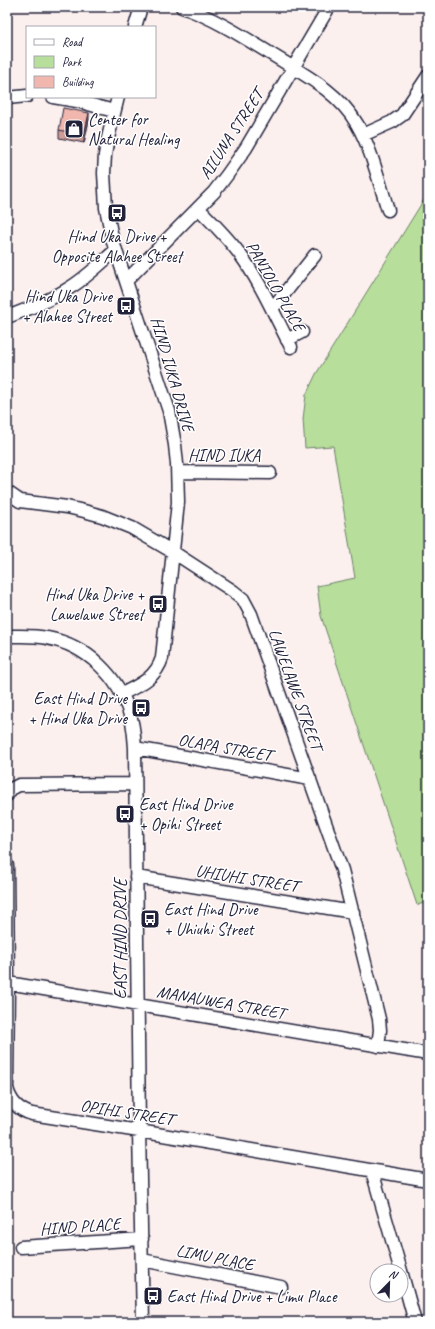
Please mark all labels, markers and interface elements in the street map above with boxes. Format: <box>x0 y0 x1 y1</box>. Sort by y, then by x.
legend <box>26 26 156 98</box>
text: Road <box>62 34 84 50</box>
text: Park <box>62 54 83 70</box>
text: Building <box>62 74 94 90</box>
street label: AILUNA STREET <box>195 82 270 183</box>
place label: Center for Natural Healing <box>88 109 180 150</box>
shop icon: Center for Natural Healing <box>63 118 85 140</box>
bus stop icon: Hind Uka Drive + Opposite Alahee Street <box>106 202 128 224</box>
place label: Hind Uka Drive + Opposite Alahee Street <box>52 226 185 267</box>
street label: PANIOLO PLACE <box>241 238 311 337</box>
place label: Hind Uka Drive + Alahee Street <box>22 286 114 327</box>
bus stop icon: Hind Uka Drive + Alahee Street <box>115 295 137 317</box>
street label: HIND IUKA DRIVE <box>146 314 200 436</box>
street label: HIND IUKA <box>188 445 261 466</box>
place label: Hind Uka Drive + Lawelawe Street <box>45 584 146 625</box>
bus stop icon: Hind Uka Drive + Lawelawe Street <box>147 593 169 615</box>
street label: LAWELAWE STREET <box>264 626 329 756</box>
place label: East Hind Drive + Hind Uka Drive <box>28 688 128 729</box>
bus stop icon: East Hind Drive + Hind Uka Drive <box>130 697 152 719</box>
street label: OLAPA STREET <box>177 729 277 767</box>
place label: East Hind Drive + Opihi Street <box>139 794 234 835</box>
bus stop icon: East Hind Drive + Opihi Street <box>114 803 136 825</box>
street label: UHIUHI STREET <box>194 860 304 898</box>
street label: EAST HIND DRIVE <box>110 876 131 999</box>
place label: East Hind Drive + Uhiuhi Street <box>164 899 259 940</box>
bus stop icon: East Hind Drive + Uhiuhi Street <box>139 908 161 930</box>
street label: MANAUWEA STREET <box>155 981 290 1025</box>
street label: OPIHI STREET <box>79 1095 179 1131</box>
street label: HIND PLACE <box>39 1213 124 1240</box>
street label: LIMU PLACE <box>174 1240 257 1276</box>
north arrow <box>369 1263 409 1303</box>
text: N <box>387 1266 401 1282</box>
bus stop icon: East Hind Drive + Limu Place <box>142 1285 164 1307</box>
place label: East Hind Drive + Limu Place <box>167 1286 338 1307</box>

